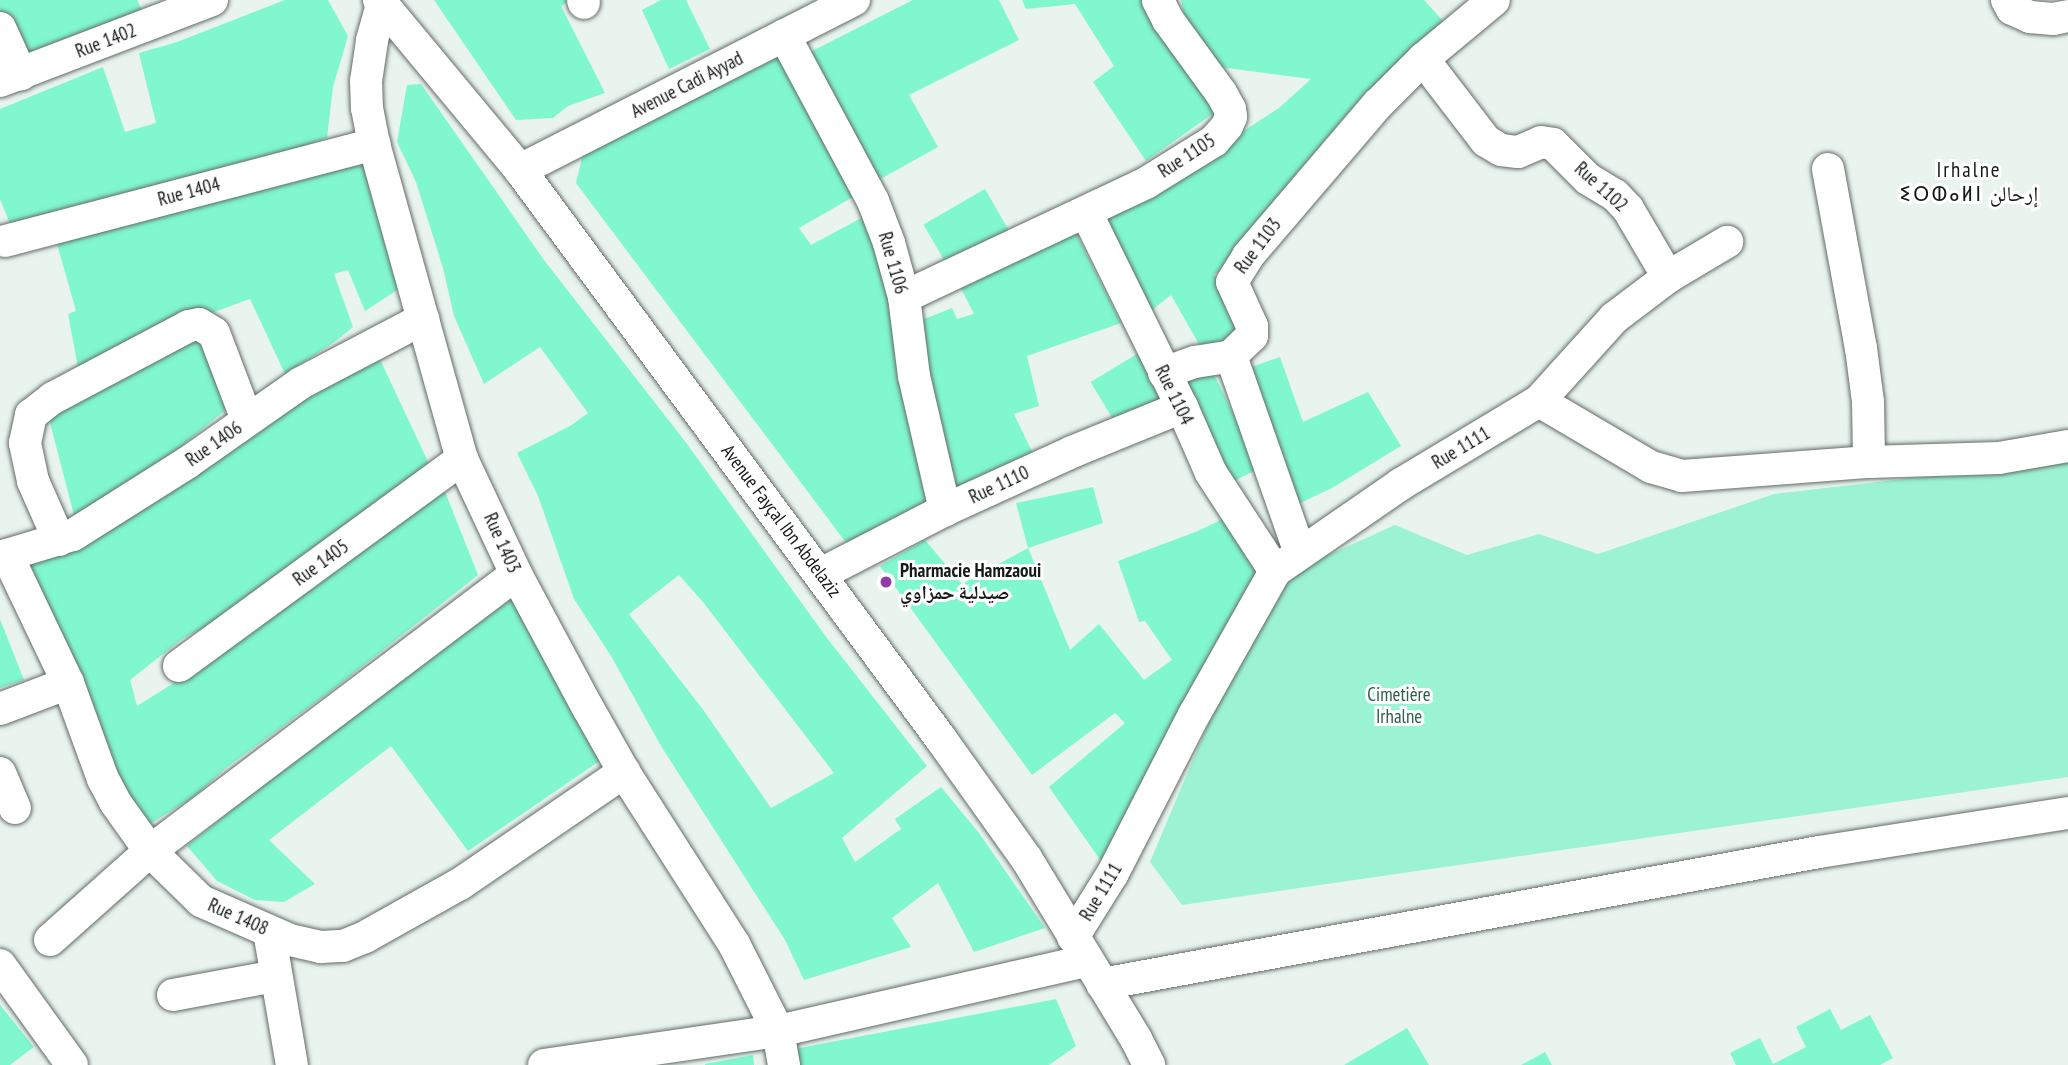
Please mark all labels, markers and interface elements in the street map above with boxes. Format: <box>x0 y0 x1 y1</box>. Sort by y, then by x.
street label: Rue 1402 <box>72 19 140 63</box>
street label: Avenue Cadi Ayyad <box>627 47 747 123</box>
street label: Rue 1105 <box>1154 129 1220 183</box>
street label: Rue 1102 <box>1570 157 1632 217</box>
district label: Irhalne ⵉⵔⵀⴰⵍⵏ إرحالن <box>1907 157 2031 207</box>
street label: Rue 1404 <box>155 173 223 211</box>
street label: Rue 1103 <box>1230 214 1286 278</box>
street label: Rue 1106 <box>873 229 913 297</box>
street label: Rue 1104 <box>1150 361 1198 429</box>
street label: Rue 1406 <box>181 416 247 472</box>
street label: Rue 1111 <box>1428 422 1494 474</box>
street label: Avenue Fayçal Ibn Abdelaziz <box>716 440 846 602</box>
street label: Rue 1110 <box>965 461 1033 509</box>
street label: Rue 1403 <box>479 509 525 577</box>
street label: Rue 1405 <box>289 535 353 591</box>
place label: Pharmacie Hamzaoui صيدلية حمزاوي <box>900 560 1041 604</box>
marker: Pharmacie Hamzaoui صيدلية حمزاوي <box>878 574 894 590</box>
park label: Cimetière Irhalne <box>1367 684 1431 728</box>
street label: Rue 1111 <box>1075 859 1127 925</box>
street label: Rue 1408 <box>204 894 272 940</box>

